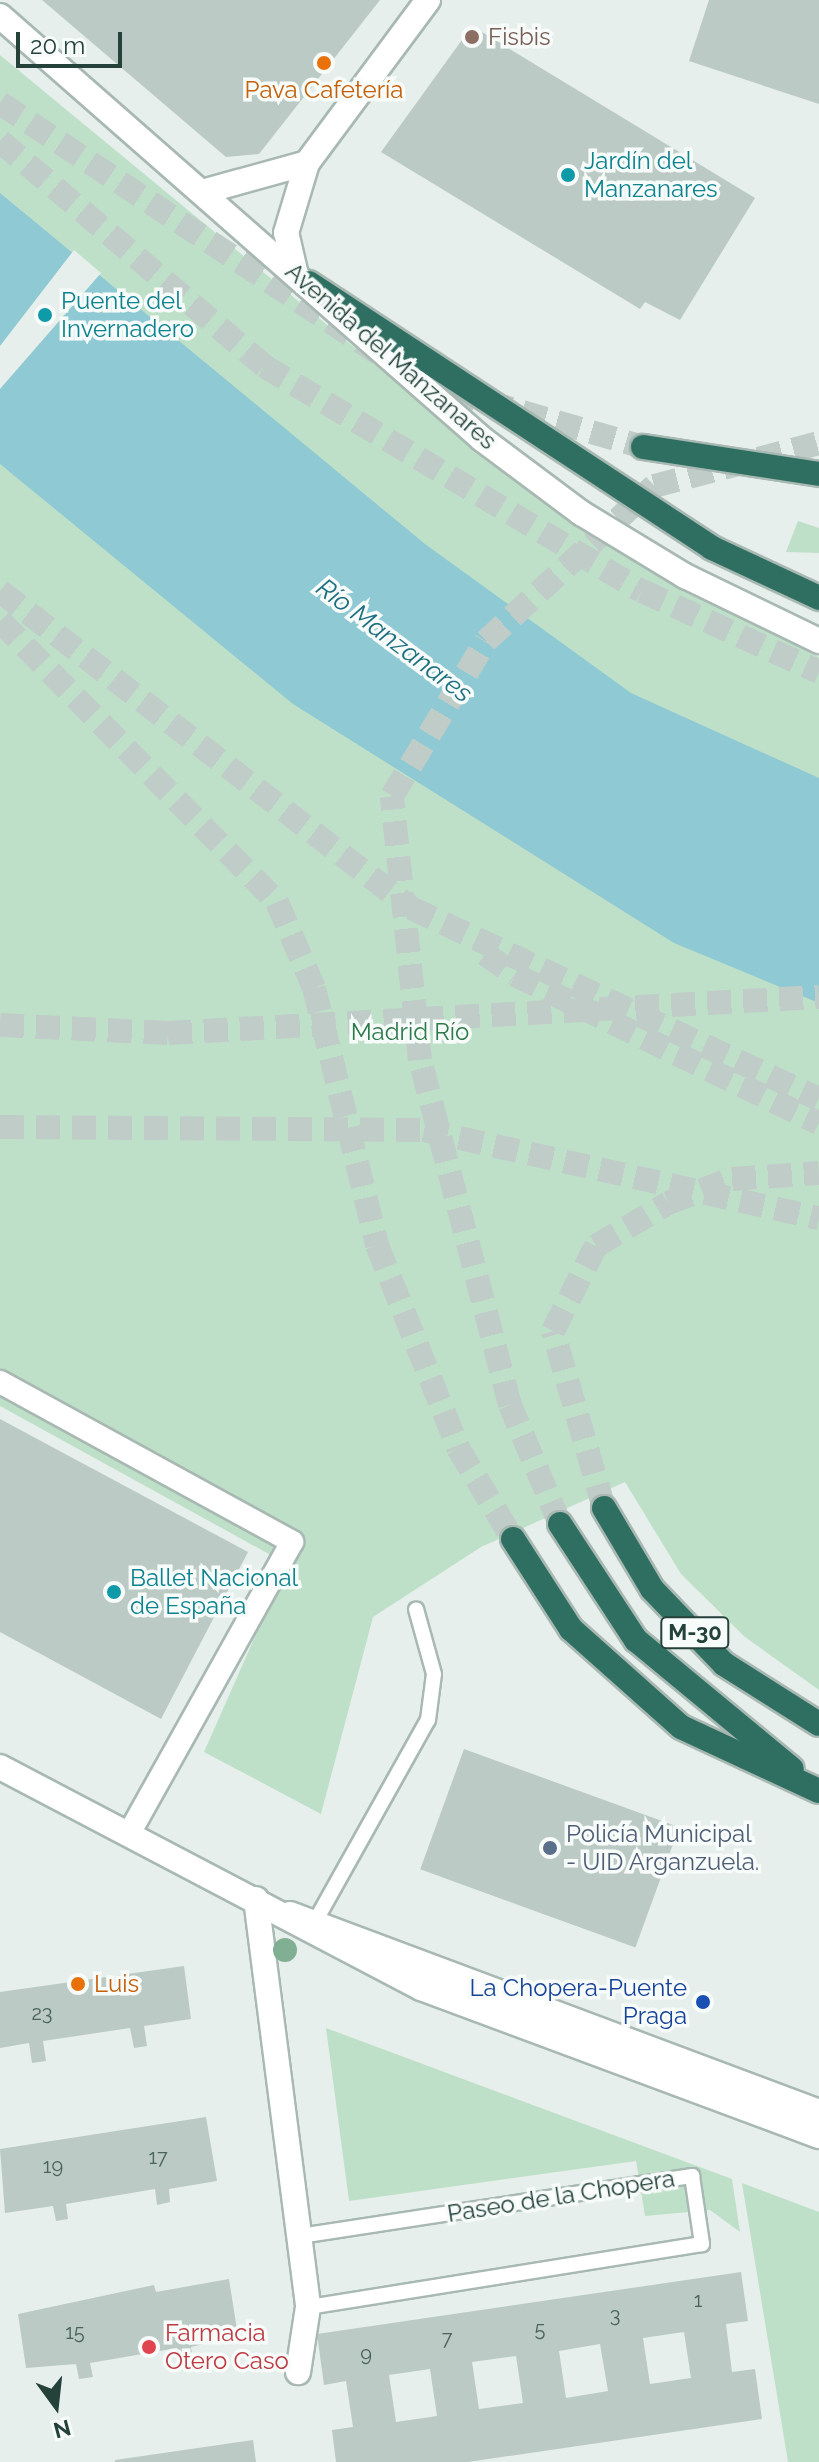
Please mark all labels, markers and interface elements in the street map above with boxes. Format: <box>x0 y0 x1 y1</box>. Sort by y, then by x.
scale bar <box>20 16 126 66</box>
place label: Fisbis <box>488 23 551 51</box>
marker: Fisbis <box>463 28 481 46</box>
text: 20 m <box>30 31 85 60</box>
marker: Pava Cafetería <box>315 54 333 72</box>
place label: Pava Cafetería <box>245 76 403 104</box>
place label: Jardín del Manzanares <box>584 147 718 203</box>
marker: Jardín del Manzanares <box>559 166 577 184</box>
street label: Avenida del Manzanares <box>279 256 503 456</box>
place label: Puente del Invernadero <box>61 287 194 343</box>
marker: Puente del Invernadero <box>36 306 54 324</box>
water label: Río Manzanares <box>310 572 478 710</box>
park label: Madrid Río <box>351 1018 469 1046</box>
place label: Ballet Nacional de España <box>130 1564 298 1620</box>
marker: Ballet Nacional de España <box>105 1583 123 1601</box>
road number: M-30 <box>659 1615 731 1651</box>
place label: Policía Municipal - UID Arganzuela. <box>566 1820 760 1876</box>
marker: Policía Municipal - UID Arganzuela. <box>541 1839 559 1857</box>
place label: Luis <box>94 1970 139 1998</box>
place label: La Chopera-Puente Praga <box>470 1974 687 2030</box>
marker: Luis <box>69 1975 87 1993</box>
marker: La Chopera-Puente Praga <box>694 1993 712 2011</box>
house number: 23 <box>31 2001 53 2025</box>
house number: 17 <box>148 2145 168 2169</box>
house number: 19 <box>43 2154 63 2178</box>
street label: Paseo de la Chopera <box>445 2164 677 2228</box>
house number: 1 <box>694 2288 702 2312</box>
house number: 3 <box>610 2303 620 2327</box>
house number: 5 <box>535 2317 545 2341</box>
place label: Farmacia Otero Caso <box>165 2319 289 2375</box>
house number: 15 <box>65 2320 85 2344</box>
house number: 7 <box>442 2326 452 2350</box>
marker: Farmacia Otero Caso <box>140 2338 158 2356</box>
house number: 9 <box>360 2342 372 2366</box>
north arrow <box>16 2366 96 2446</box>
text: N <box>51 2414 74 2444</box>

